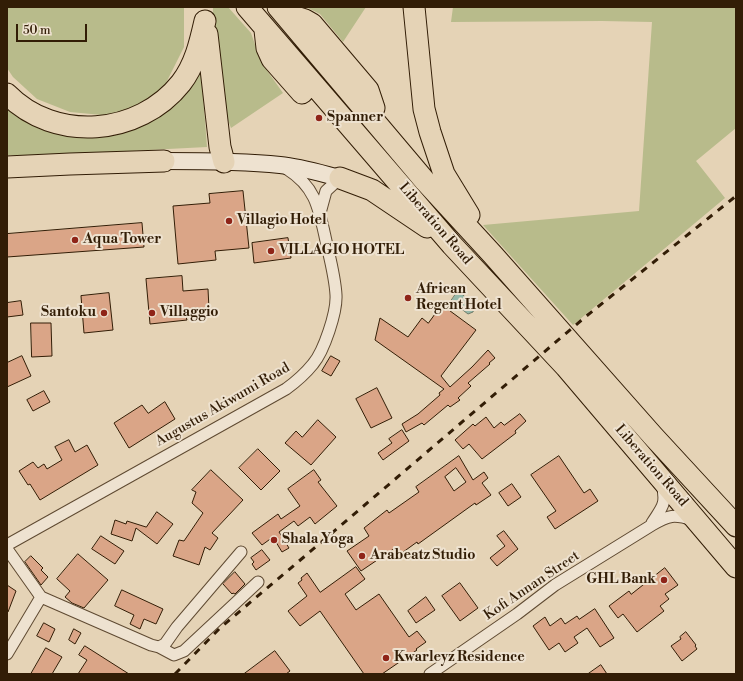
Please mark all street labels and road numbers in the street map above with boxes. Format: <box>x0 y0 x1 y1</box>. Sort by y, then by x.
street label: Liberation Road <box>395 180 475 268</box>
street label: Augustus Akiwumi Road <box>153 360 293 450</box>
street label: Liberation Road <box>611 422 691 510</box>
street label: Kofi Annan Street <box>481 548 583 624</box>

